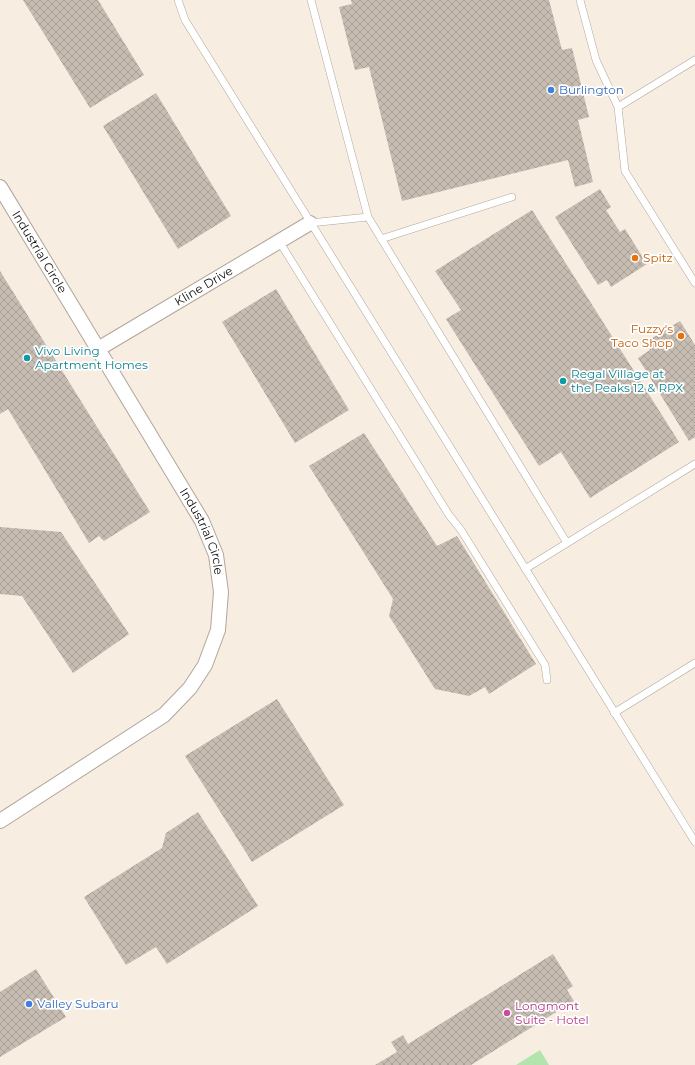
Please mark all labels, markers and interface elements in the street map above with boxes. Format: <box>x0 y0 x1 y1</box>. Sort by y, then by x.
place label: Burlington <box>559 82 624 97</box>
marker: Burlington <box>546 85 556 95</box>
street label: Industrial Circle <box>9 208 70 296</box>
place label: Spitz <box>643 250 673 265</box>
marker: Spitz <box>630 253 640 263</box>
street label: Kline Drive <box>172 263 235 309</box>
place label: Fuzzy's Taco Shop <box>611 321 673 350</box>
marker: Fuzzy's Taco Shop <box>676 331 686 341</box>
place label: Vivo Living Apartment Homes <box>35 343 148 372</box>
marker: Vivo Living Apartment Homes <box>22 353 32 363</box>
place label: Regal Village at the Peaks 12 & RPX <box>571 366 683 395</box>
marker: Regal Village at the Peaks 12 & RPX <box>558 376 568 386</box>
street label: Industrial Circle <box>177 485 227 576</box>
place label: Valley Subaru <box>37 996 119 1011</box>
place label: Longmont Suite - Hotel <box>515 998 589 1027</box>
marker: Valley Subaru <box>24 999 34 1009</box>
marker: Longmont Suite - Hotel <box>502 1008 512 1018</box>

